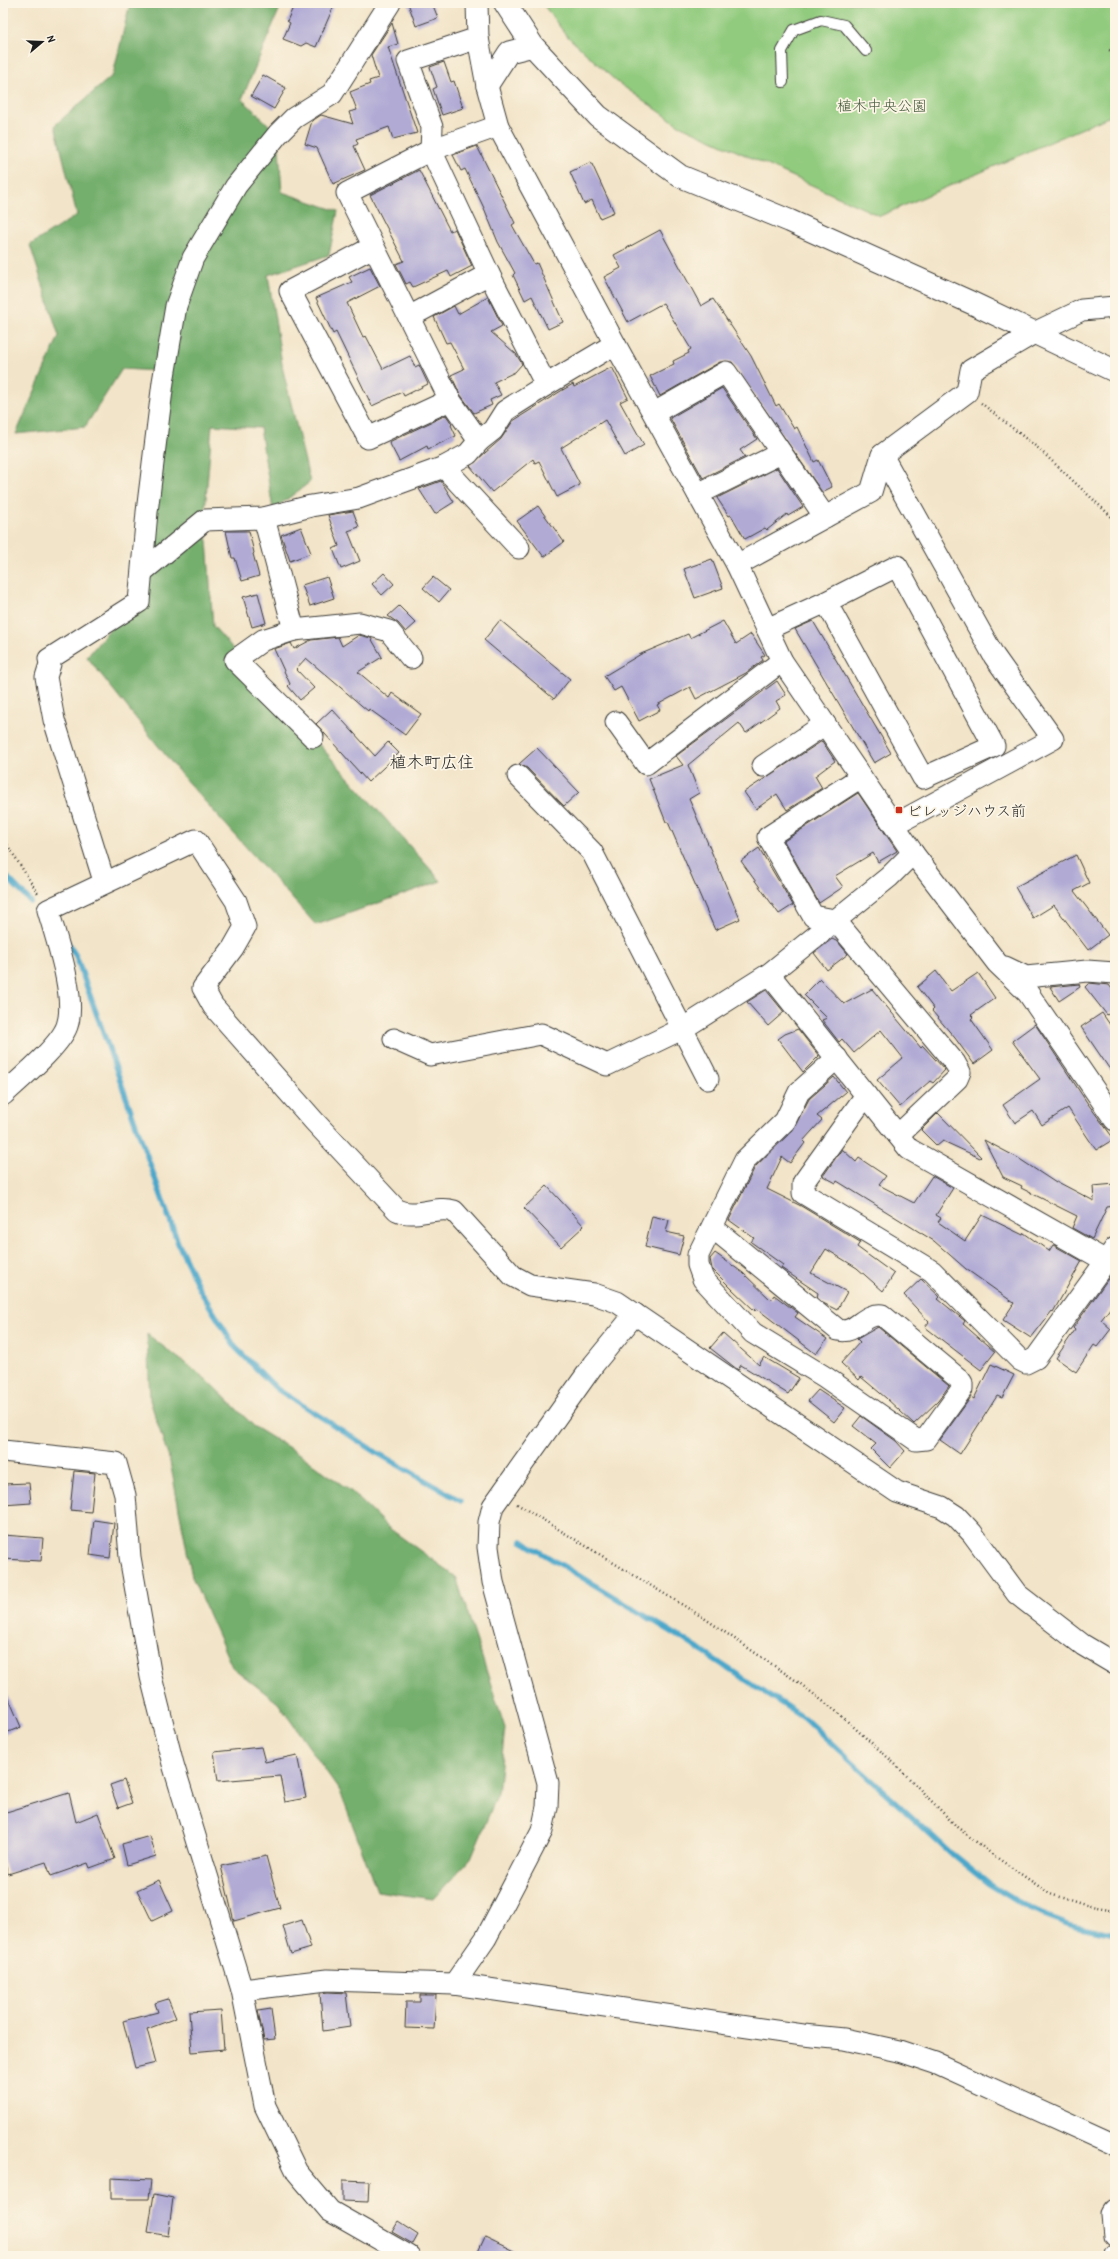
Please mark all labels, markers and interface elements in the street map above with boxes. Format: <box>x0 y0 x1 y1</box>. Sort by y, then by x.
north arrow <box>22 22 62 62</box>
text: N <box>44 34 59 44</box>
park label: 植木中央公園 <box>837 95 927 116</box>
district label: 植木町広住 <box>390 750 475 773</box>
place label: ビレッジハウス前 <box>907 800 1026 821</box>
marker: ビレッジハウス前 <box>894 805 904 815</box>

